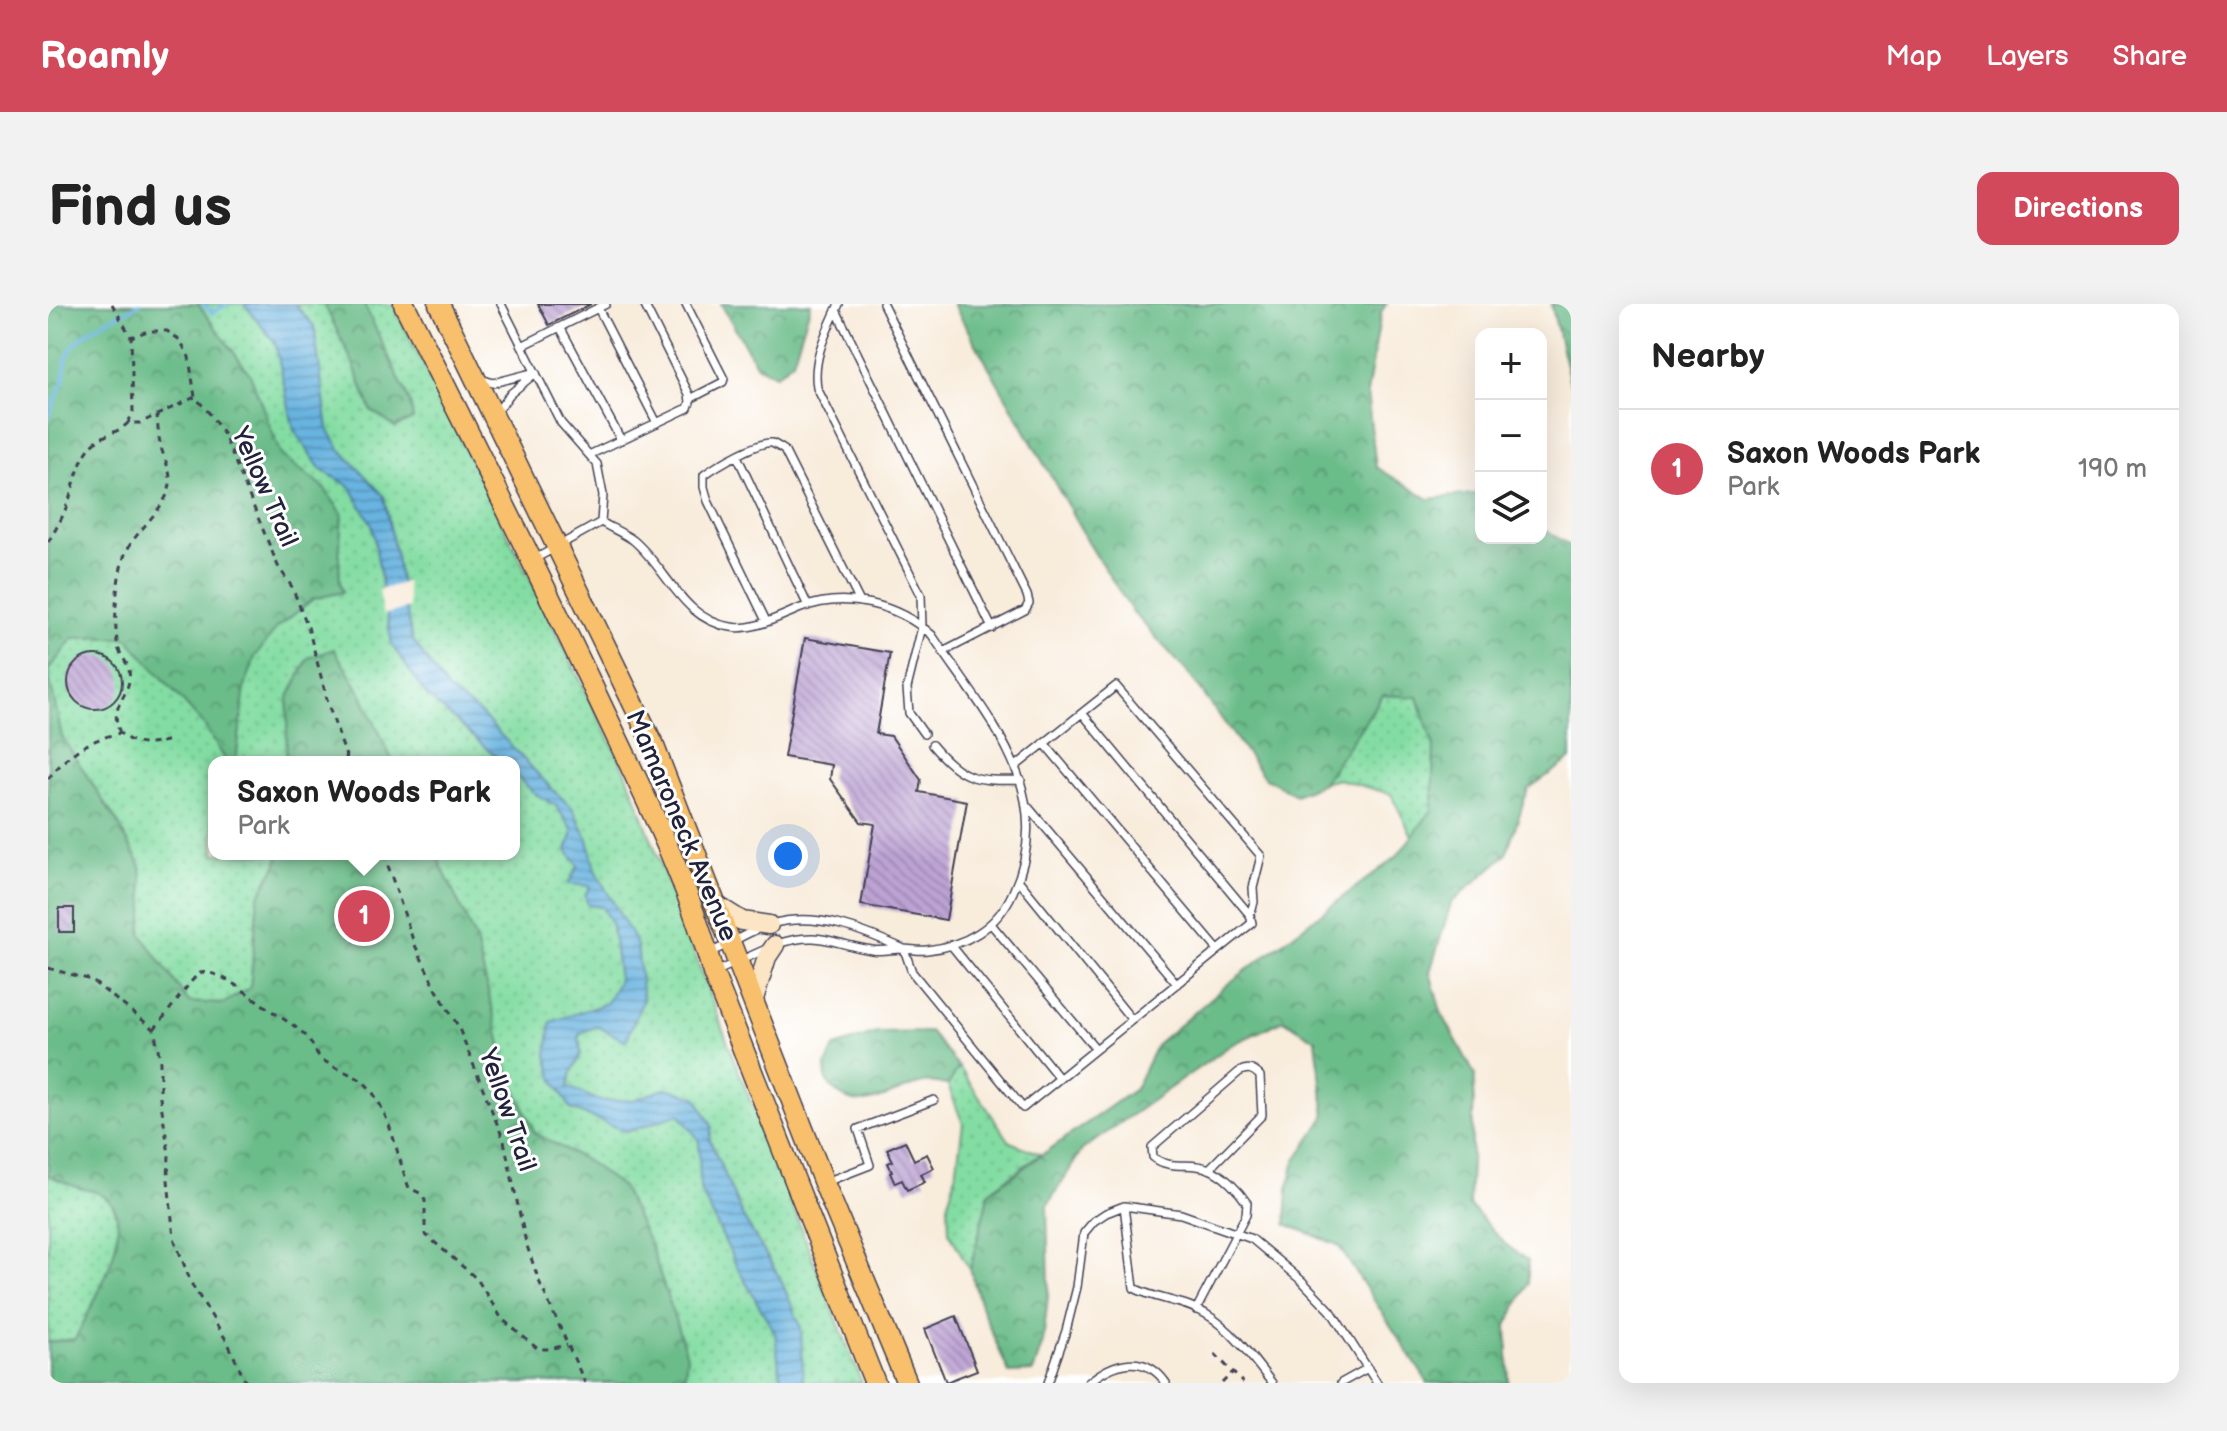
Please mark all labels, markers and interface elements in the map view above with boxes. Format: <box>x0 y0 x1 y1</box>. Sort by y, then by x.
text: Roamly <box>40 34 169 79</box>
text: Map <box>1886 40 1942 73</box>
text: Layers <box>1986 40 2069 73</box>
text: Share <box>2113 40 2187 73</box>
button: Directions <box>1977 172 2179 245</box>
text: Find us <box>48 175 232 242</box>
map controls <box>1475 328 1547 544</box>
button: + <box>1475 328 1547 400</box>
text: Nearby <box>1651 336 1765 377</box>
button: − <box>1475 400 1547 472</box>
street label: Yellow Trail <box>223 421 304 552</box>
text: Saxon Woods Park <box>1727 436 1980 472</box>
text: 1 <box>1672 454 1682 485</box>
text: 190 m <box>2078 454 2147 485</box>
button: layers <box>1475 472 1547 544</box>
text: Park <box>1727 472 1779 503</box>
street label: Mamaroneck Avenue <box>618 706 744 946</box>
popup <box>208 756 520 860</box>
text: Saxon Woods Park <box>237 775 491 811</box>
text: Park <box>237 811 290 842</box>
your location <box>768 836 808 876</box>
pin: 1 <box>338 886 390 946</box>
street label: Yellow Trail <box>471 1044 542 1176</box>

